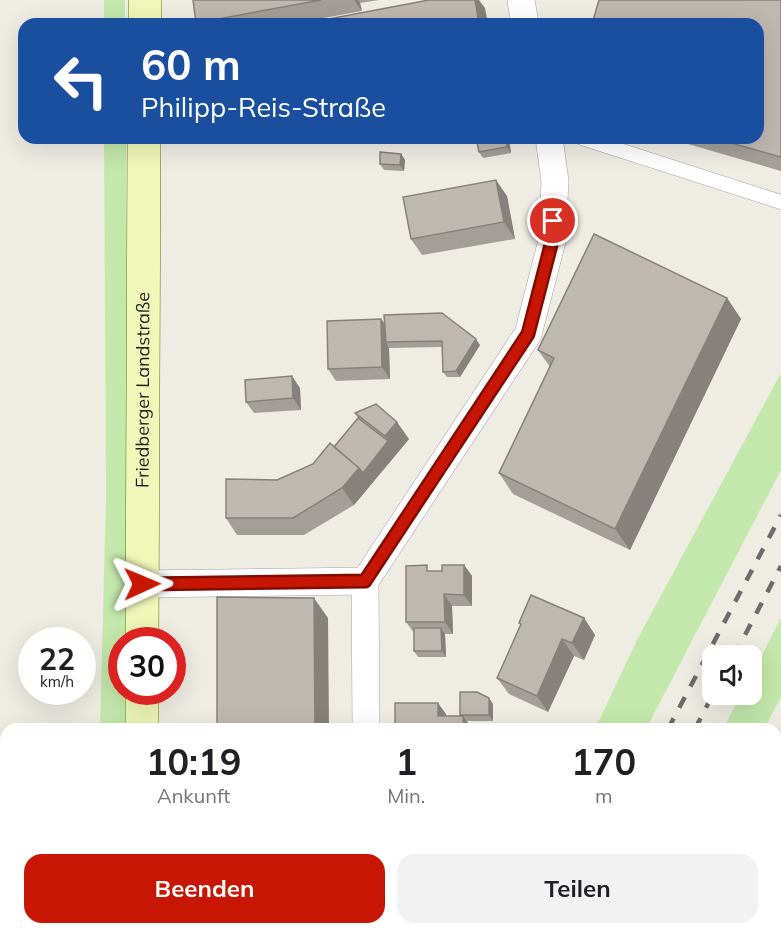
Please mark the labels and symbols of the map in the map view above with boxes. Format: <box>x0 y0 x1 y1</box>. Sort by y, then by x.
pin <box>527 195 578 246</box>
street label: Friedberger Landstraße <box>131 292 154 488</box>
position arrow <box>110 552 174 616</box>
speed limit sign: 30 <box>108 627 186 705</box>

